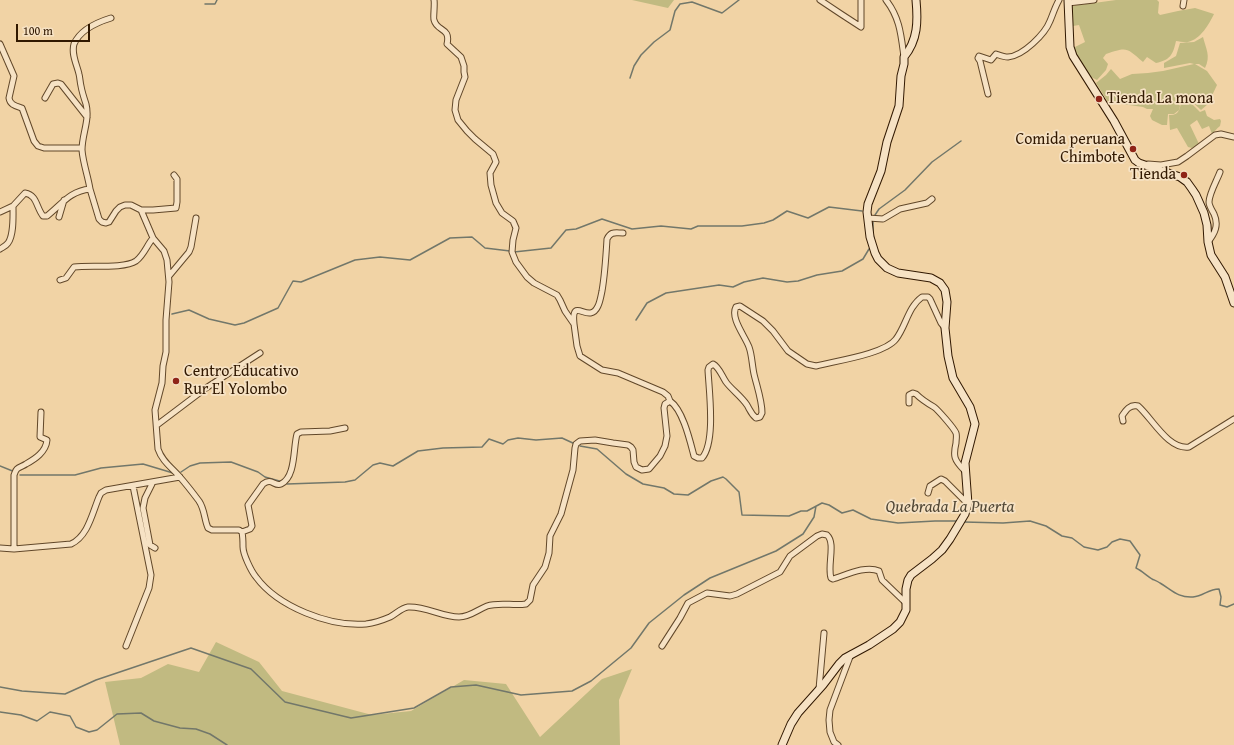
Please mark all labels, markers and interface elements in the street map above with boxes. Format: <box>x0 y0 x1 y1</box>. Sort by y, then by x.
scale bar <box>18 16 92 42</box>
text: 100 m <box>23 22 53 39</box>
place label: Tienda La mona <box>1107 89 1213 109</box>
marker: Tienda La mona <box>1094 94 1104 104</box>
place label: Comida peruana Chimbote <box>1015 130 1125 168</box>
marker: Comida peruana Chimbote <box>1128 144 1138 154</box>
place label: Tienda <box>1130 165 1176 185</box>
marker: Tienda <box>1179 170 1189 180</box>
place label: Centro Educativo Rur El Yolombo <box>184 362 299 400</box>
marker: Centro Educativo Rur El Yolombo <box>171 376 181 386</box>
water label: Quebrada La Puerta <box>886 498 1014 518</box>

